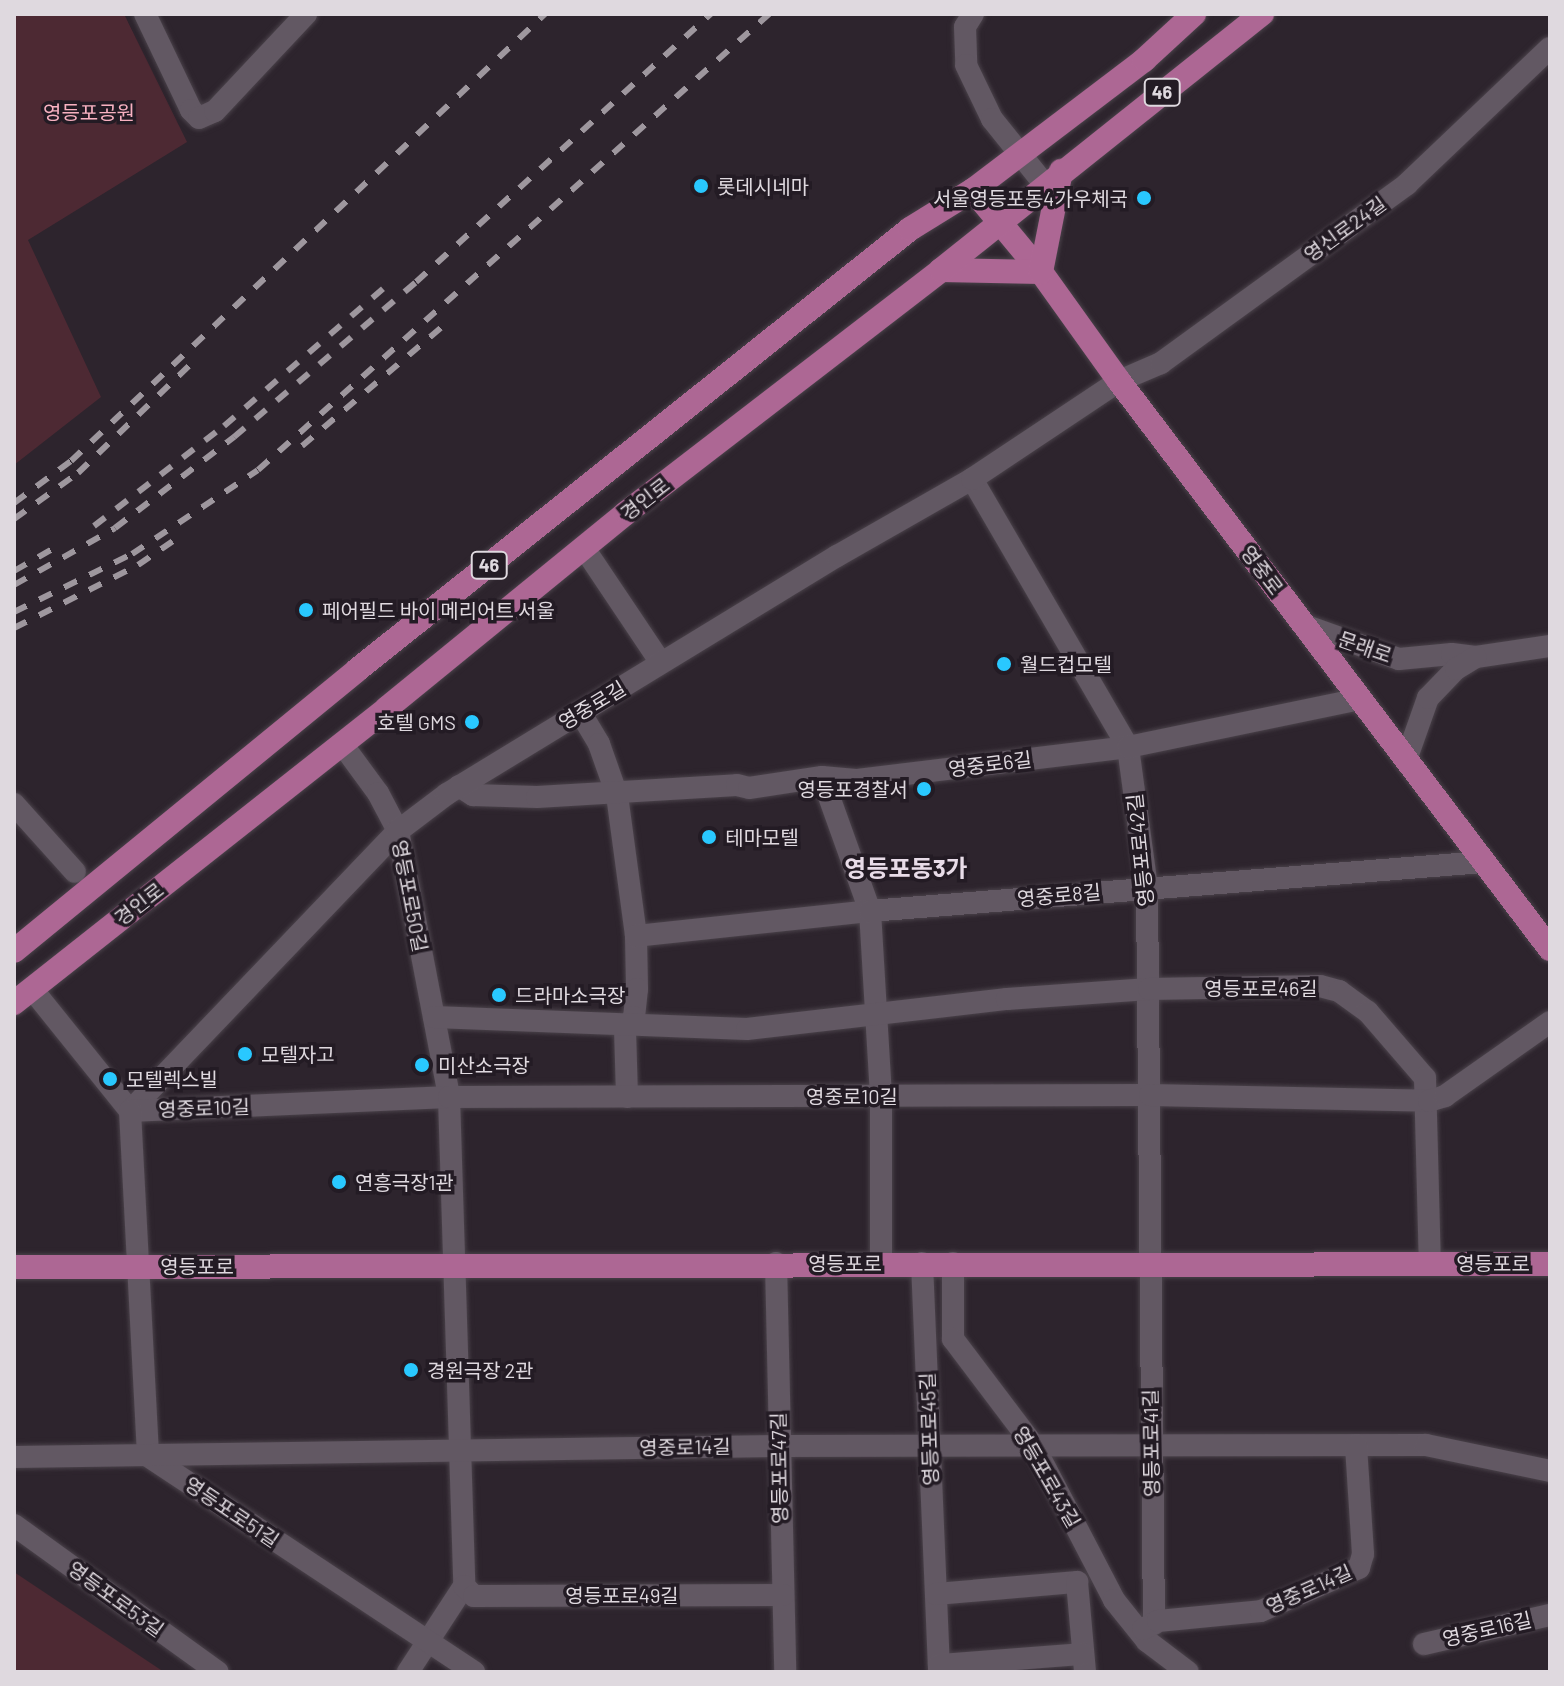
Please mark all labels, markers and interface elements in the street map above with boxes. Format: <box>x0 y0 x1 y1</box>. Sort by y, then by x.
road number: 46 <box>1142 78 1182 106</box>
park label: 영등포공원 <box>43 100 135 124</box>
place label: 롯데시네마 <box>717 174 809 198</box>
marker: 롯데시네마 <box>692 177 710 195</box>
place label: 서울영등포동4가우체국 <box>933 186 1128 210</box>
marker: 서울영등포동4가우체국 <box>1135 189 1153 207</box>
street label: 영신로24길 <box>1299 191 1391 267</box>
street label: 경인로 <box>616 473 674 525</box>
street label: 영중로 <box>1236 541 1288 599</box>
road number: 46 <box>469 551 509 579</box>
place label: 페어필드 바이 메리어트 서울 <box>322 598 555 622</box>
marker: 페어필드 바이 메리어트 서울 <box>297 601 315 619</box>
street label: 문래로 <box>1335 627 1395 667</box>
place label: 월드컵모텔 <box>1020 652 1112 676</box>
marker: 월드컵모텔 <box>995 655 1013 673</box>
street label: 영중로길 <box>554 676 630 734</box>
place label: 호텔 GMS <box>377 710 456 734</box>
marker: 호텔 GMS <box>463 713 481 731</box>
street label: 영중로6길 <box>947 747 1033 781</box>
place label: 영등포경찰서 <box>798 777 908 801</box>
marker: 영등포경찰서 <box>915 780 933 798</box>
street label: 영등포로42길 <box>1122 792 1158 908</box>
place label: 테마모텔 <box>725 825 799 849</box>
marker: 테마모텔 <box>700 828 718 846</box>
street label: 영등포로50길 <box>387 838 433 954</box>
district label: 영등포동3가 <box>844 854 968 882</box>
street label: 경인로 <box>110 878 168 930</box>
street label: 영중로8길 <box>1016 879 1102 911</box>
street label: 영등포로46길 <box>1204 976 1318 1000</box>
place label: 드라마소극장 <box>515 983 625 1007</box>
marker: 드라마소극장 <box>490 986 508 1004</box>
place label: 모텔자고 <box>261 1042 335 1066</box>
marker: 모텔자고 <box>236 1045 254 1063</box>
place label: 미산소극장 <box>438 1053 530 1077</box>
marker: 미산소극장 <box>413 1056 431 1074</box>
place label: 모텔렉스빌 <box>126 1067 218 1091</box>
marker: 모텔렉스빌 <box>101 1070 119 1088</box>
street label: 영중로10길 <box>806 1084 898 1108</box>
street label: 영중로10길 <box>158 1094 250 1122</box>
place label: 연흥극장1관 <box>355 1170 454 1194</box>
marker: 연흥극장1관 <box>330 1173 348 1191</box>
street label: 영등포로 <box>808 1251 882 1275</box>
street label: 영등포로 <box>1456 1251 1530 1275</box>
street label: 영등포로 <box>160 1254 234 1278</box>
place label: 경원극장 2관 <box>427 1358 534 1382</box>
marker: 경원극장 2관 <box>402 1361 420 1379</box>
street label: 영등포로45길 <box>915 1372 943 1486</box>
street label: 영등포로41길 <box>1138 1389 1164 1497</box>
street label: 영등포로47길 <box>766 1412 792 1524</box>
street label: 영등포로43길 <box>1008 1422 1086 1532</box>
street label: 영중로14길 <box>639 1434 731 1460</box>
street label: 영등포로51길 <box>180 1472 284 1552</box>
street label: 영등포로53길 <box>63 1556 169 1642</box>
street label: 영중로14길 <box>1262 1559 1356 1619</box>
street label: 영등포로49길 <box>565 1583 679 1607</box>
street label: 영중로16길 <box>1440 1607 1534 1651</box>

